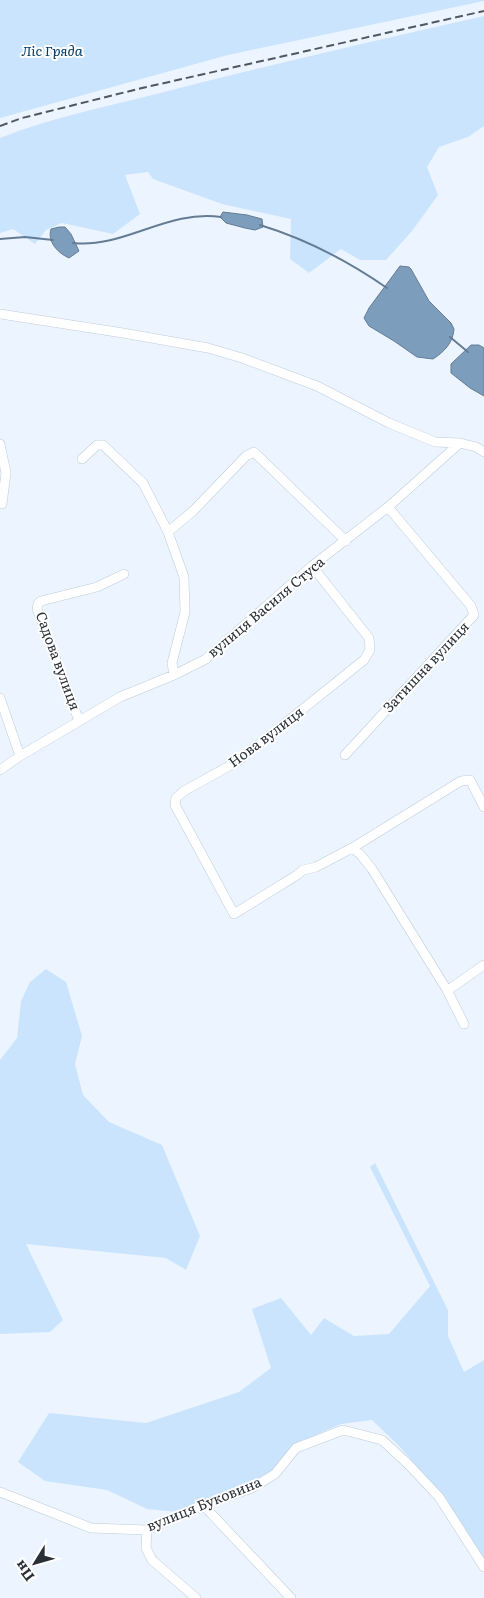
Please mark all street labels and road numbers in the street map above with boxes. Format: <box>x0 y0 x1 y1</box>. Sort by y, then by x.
street label: вулиця Василя Стуса <box>203 551 329 661</box>
street label: Садова вулиця <box>32 609 86 713</box>
street label: Затишна вулиця <box>378 616 473 716</box>
street label: Нова вулиця <box>224 701 307 771</box>
street label: вулиця Буковина <box>143 1471 264 1535</box>

